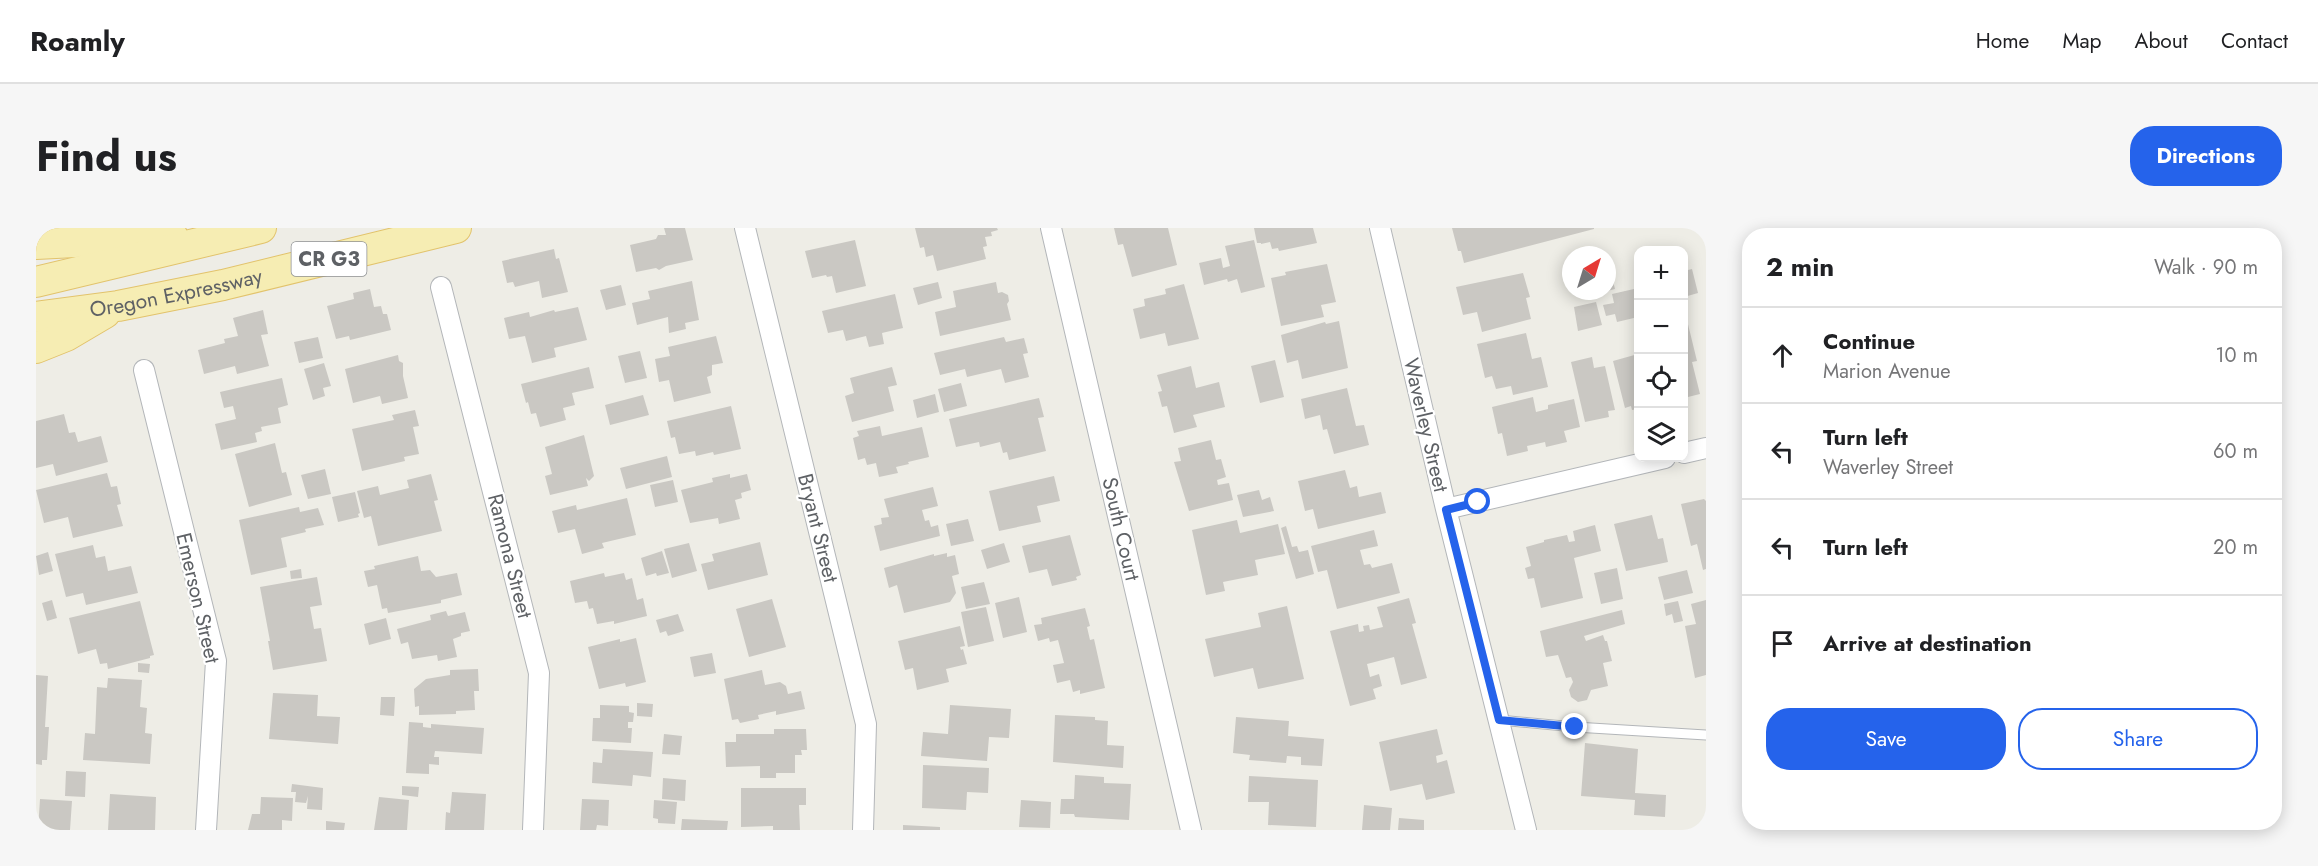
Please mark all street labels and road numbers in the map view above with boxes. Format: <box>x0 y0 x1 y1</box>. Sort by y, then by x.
road number: CR G3 <box>292 242 366 276</box>
street label: Oregon Expressway <box>88 261 266 325</box>
street label: Waverley Street <box>1396 355 1456 495</box>
street label: Bryant Street <box>790 470 846 586</box>
street label: South Court <box>1095 474 1147 584</box>
street label: Ramona Street <box>480 491 540 621</box>
street label: Emerson Street <box>168 530 228 666</box>

